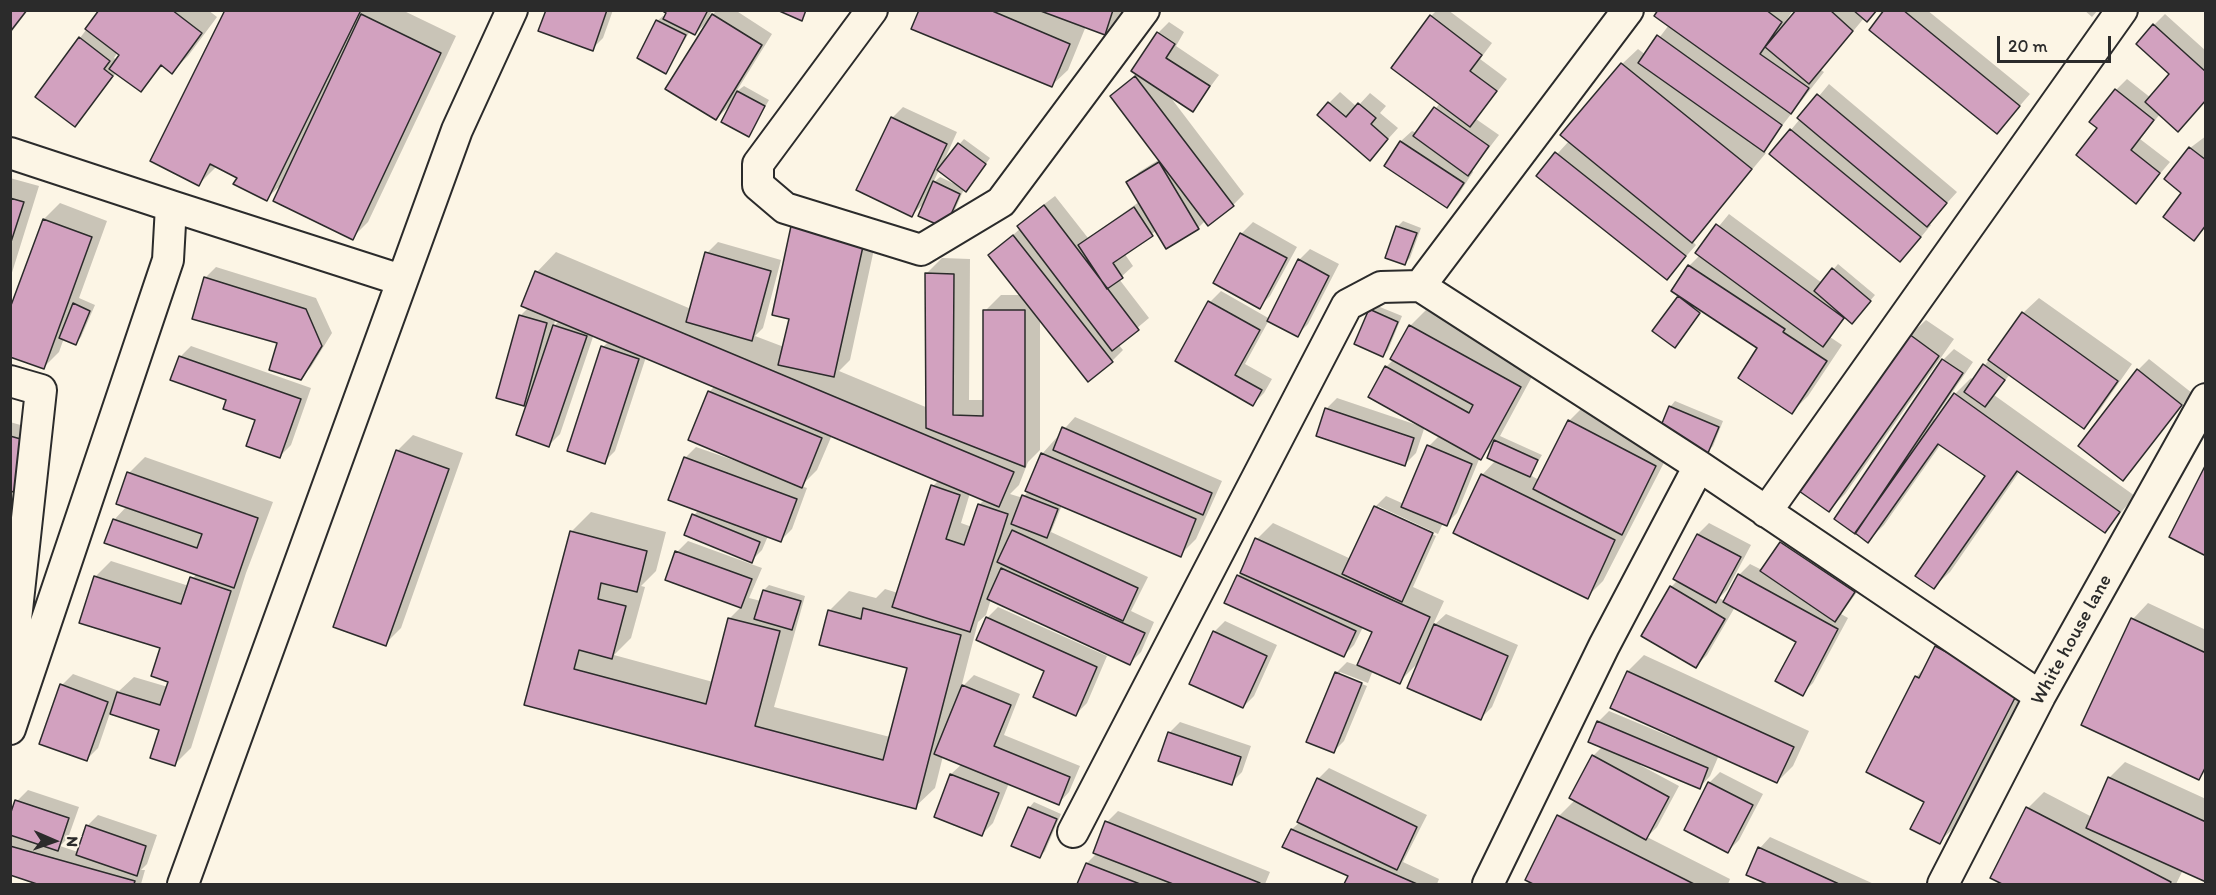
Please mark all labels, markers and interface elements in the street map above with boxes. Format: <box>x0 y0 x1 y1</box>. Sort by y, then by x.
scale bar <box>2000 24 2114 62</box>
text: 20 m <box>2008 35 2048 57</box>
street label: White house lane <box>2026 570 2118 710</box>
north arrow <box>24 811 84 871</box>
text: N <box>63 836 82 847</box>

